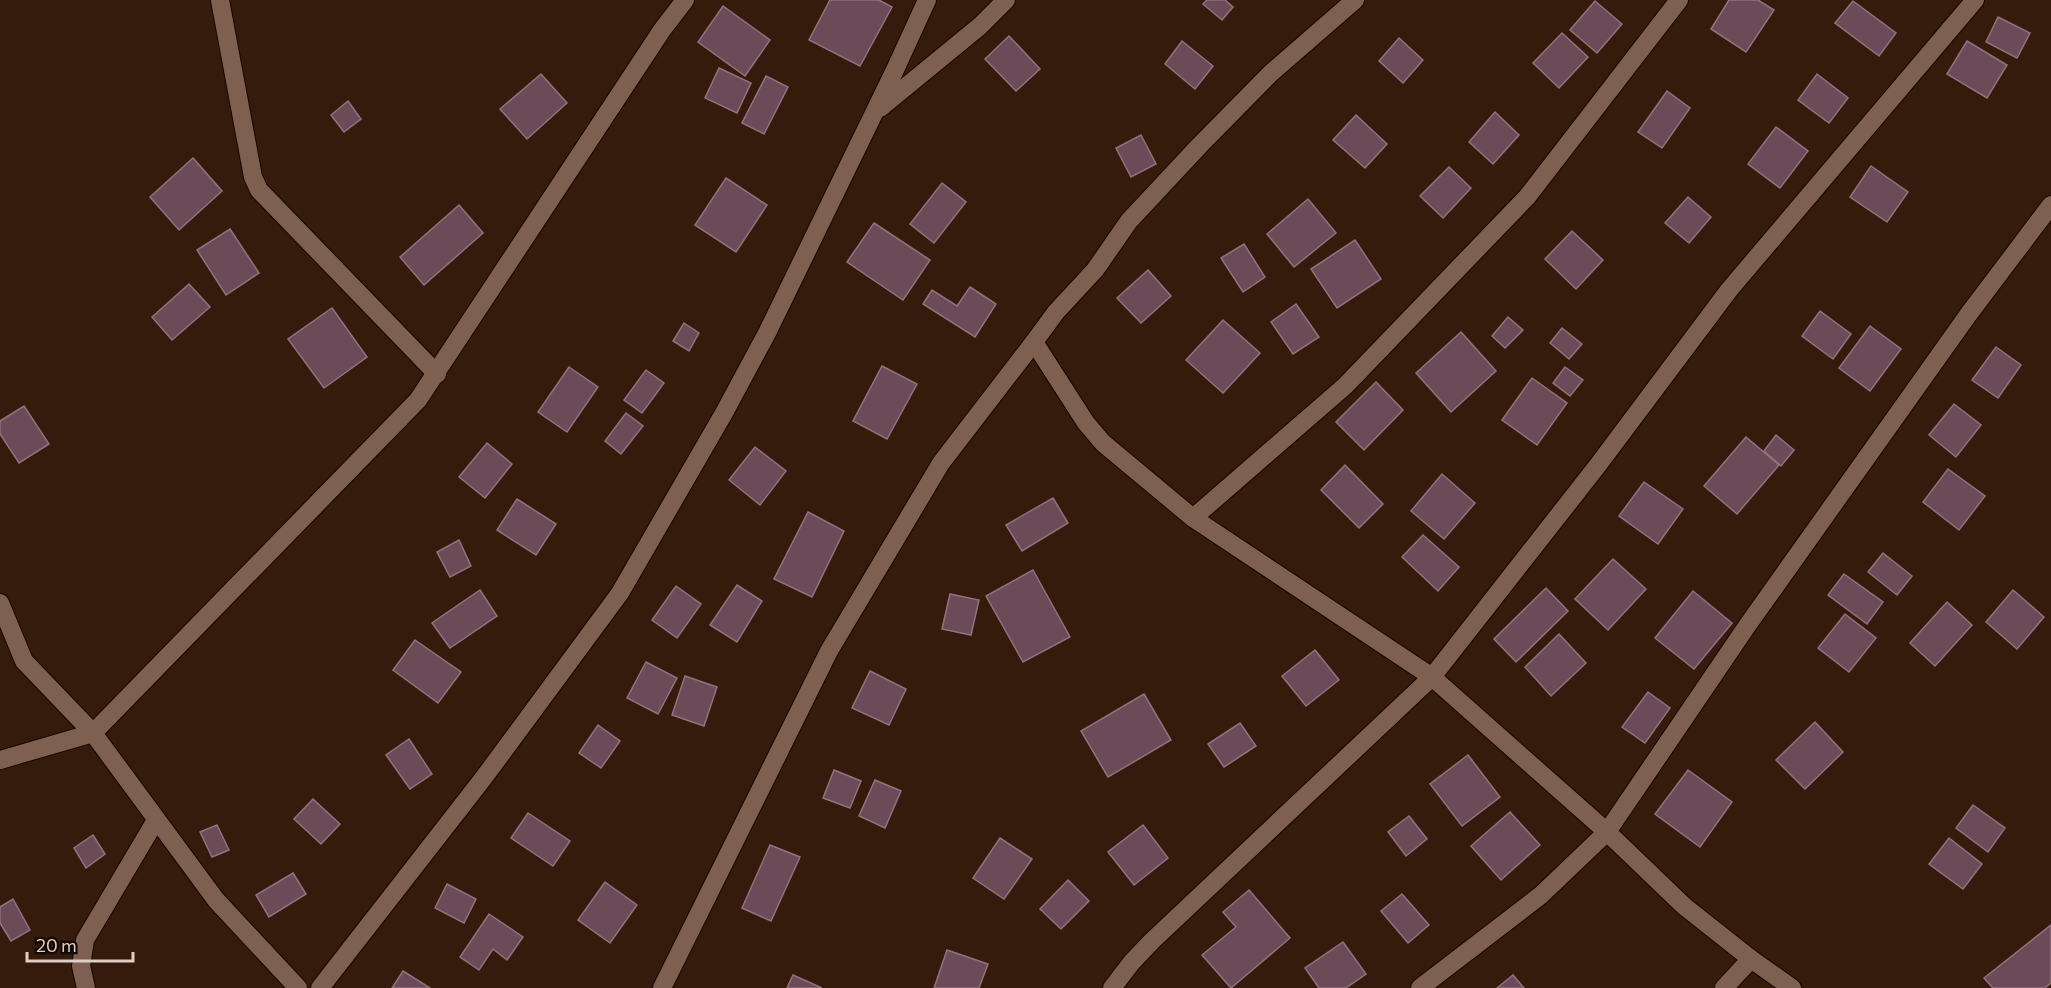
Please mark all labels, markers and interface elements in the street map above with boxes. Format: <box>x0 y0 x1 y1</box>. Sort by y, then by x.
scale bar <box>27 925 134 963</box>
text: 20 m <box>36 934 77 956</box>

